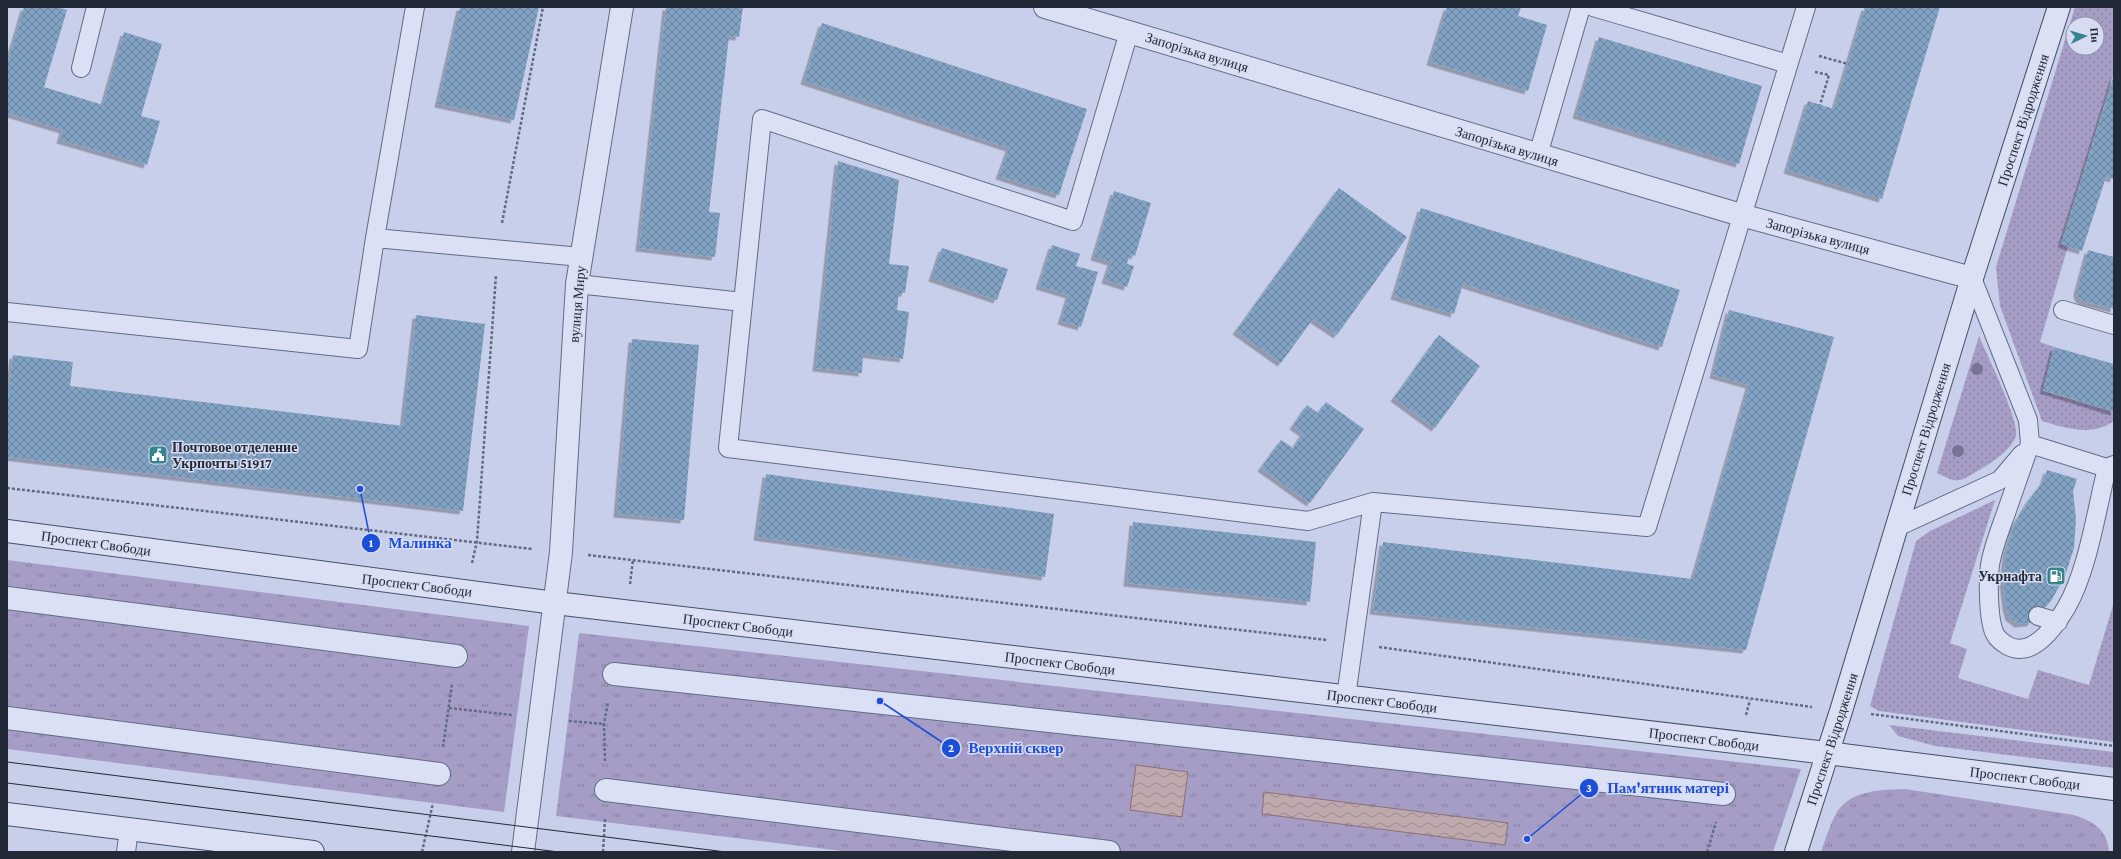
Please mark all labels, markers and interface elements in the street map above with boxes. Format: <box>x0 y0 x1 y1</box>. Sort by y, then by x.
north arrow <box>2065 16 2105 56</box>
text: Пн <box>2088 27 2102 44</box>
street label: Запорізька вулиця <box>1144 29 1251 75</box>
street label: Проспект Відродження <box>1994 51 2052 188</box>
street label: Запорізька вулиця <box>1454 123 1561 169</box>
street label: Запорізька вулиця <box>1764 214 1872 258</box>
street label: вулиця Миру <box>566 265 588 343</box>
street label: Проспект Відродження <box>1898 360 1954 497</box>
place label: Почтовое отделение Укрпочты 51917 <box>172 439 297 471</box>
public building icon: Почтовое отделение Укрпочты 51917 <box>147 444 169 466</box>
street label: Проспект Свободи <box>40 527 153 559</box>
callout: Малинка <box>361 529 460 556</box>
text: Малинка <box>388 535 452 551</box>
text: 1 <box>369 536 374 550</box>
fuel station icon: Укрнафта <box>2045 565 2067 587</box>
place label: Укрнафта <box>1978 568 2042 584</box>
street label: Проспект Свободи <box>361 570 474 600</box>
street label: Проспект Свободи <box>682 610 795 640</box>
street label: Проспект Свободи <box>1004 648 1117 678</box>
street label: Проспект Відродження <box>1803 670 1861 807</box>
street label: Проспект Свободи <box>1326 686 1439 716</box>
street label: Проспект Свободи <box>1648 724 1761 754</box>
callout: Верхній сквер <box>941 734 1072 761</box>
text: Верхній сквер <box>968 740 1064 756</box>
text: 2 <box>948 741 954 755</box>
street label: Проспект Свободи <box>1969 763 2082 793</box>
callout: Пам'ятник матері <box>1579 774 1737 801</box>
text: Пам'ятник матері <box>1607 780 1729 796</box>
text: 3 <box>1586 781 1592 795</box>

